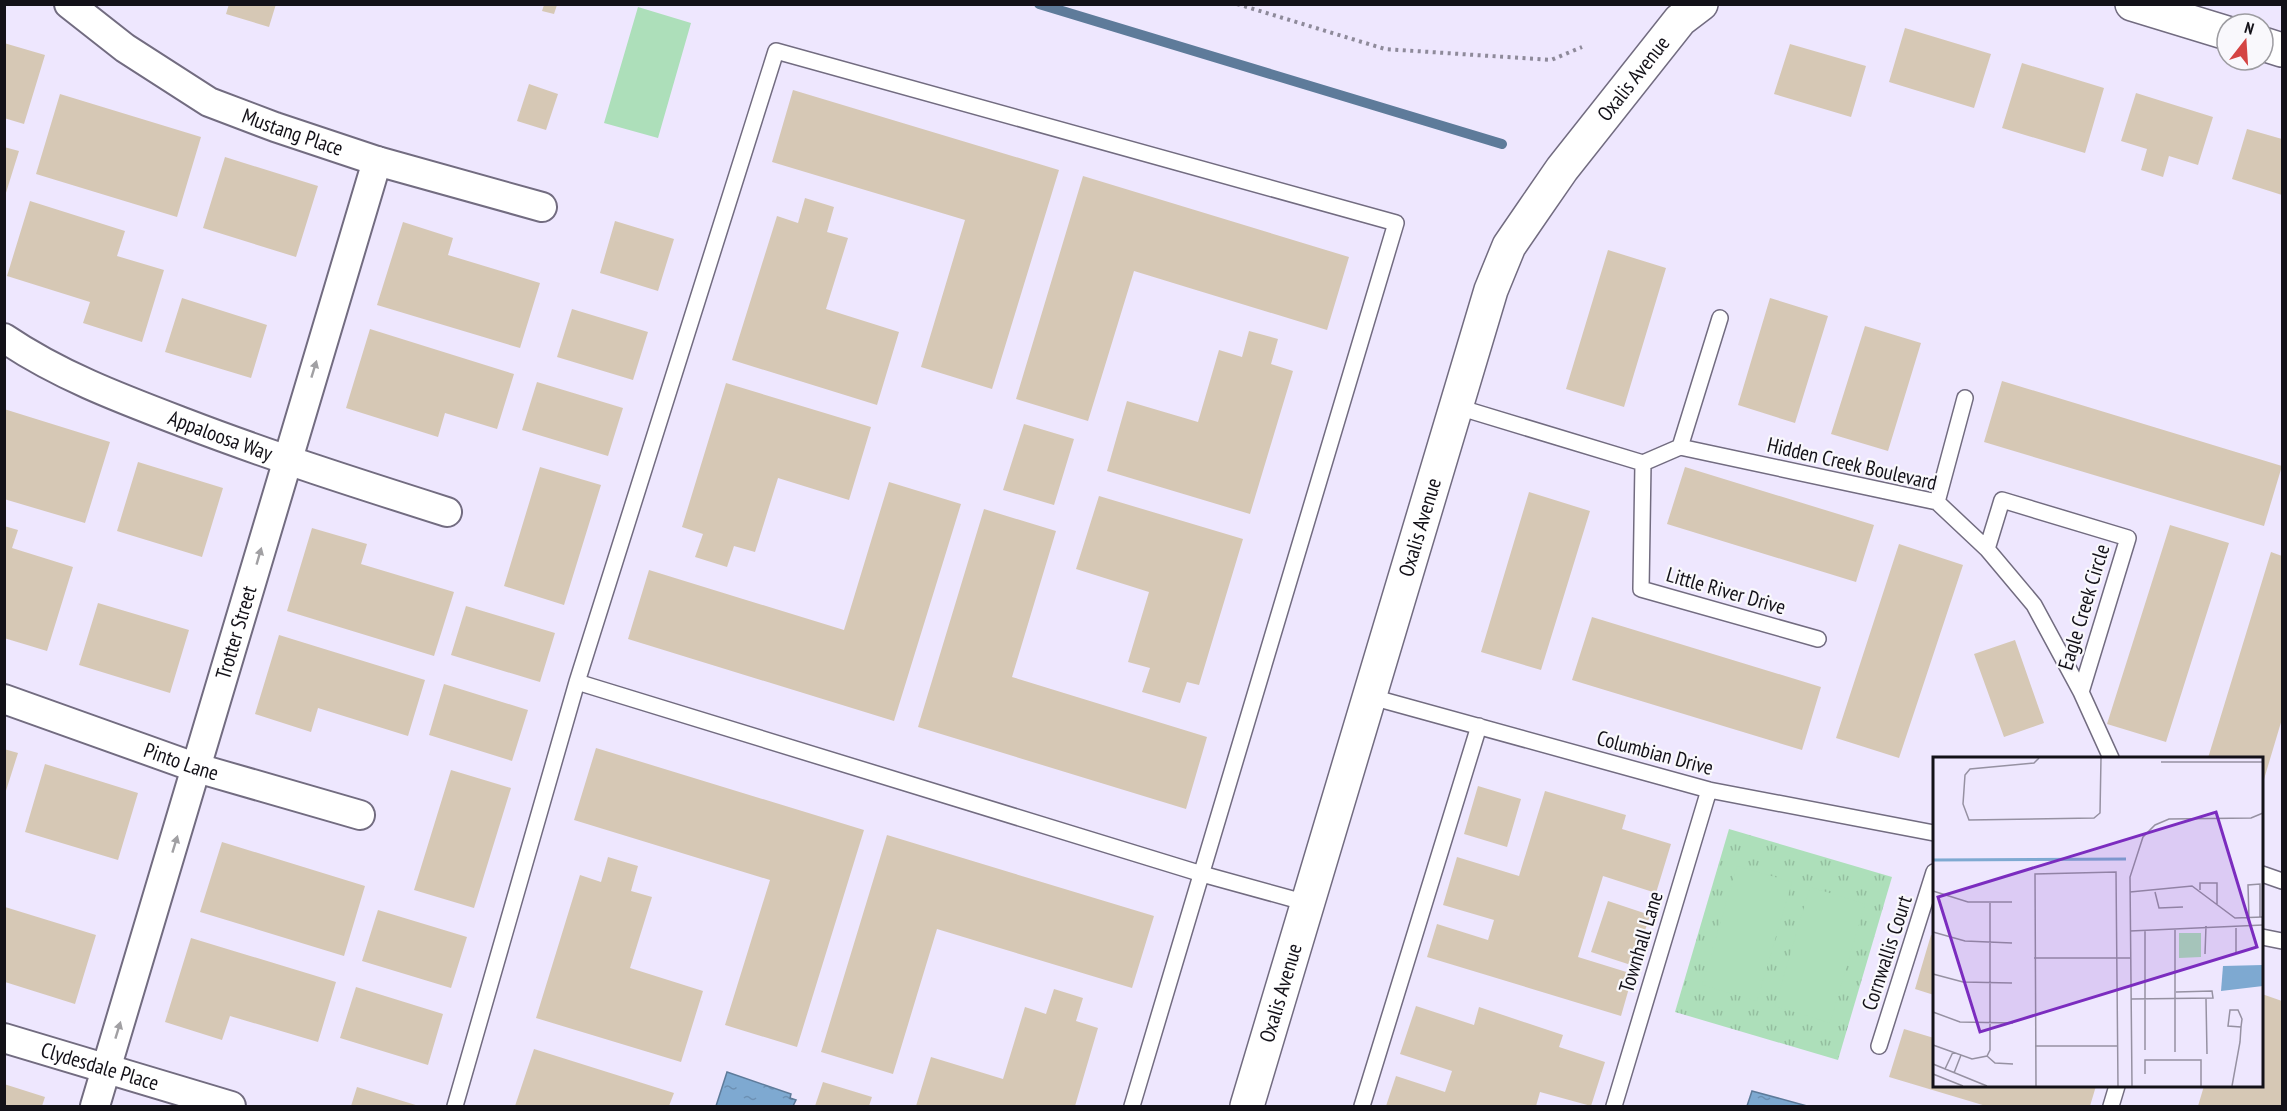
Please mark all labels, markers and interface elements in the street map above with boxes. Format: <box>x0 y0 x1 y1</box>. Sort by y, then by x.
north arrow <box>2215 12 2275 72</box>
text: N <box>2242 17 2256 38</box>
street label: Oxalis Avenue <box>1591 30 1675 127</box>
street label: Mustang Place <box>238 102 347 162</box>
one-way arrow <box>310 360 319 378</box>
street label: Appaloosa Way <box>164 404 276 467</box>
street label: Hidden Creek Boulevard <box>1765 431 1940 496</box>
street label: Oxalis Avenue <box>1392 475 1447 580</box>
street label: Eagle Creek Circle <box>2052 541 2115 673</box>
one-way arrow <box>255 547 264 565</box>
street label: Little River Drive <box>1663 561 1789 620</box>
street label: Trotter Street <box>209 582 263 682</box>
street label: Columbian Drive <box>1594 724 1716 781</box>
street label: Pinto Lane <box>140 736 222 786</box>
inset map <box>1933 757 2263 1087</box>
one-way arrow <box>170 835 180 853</box>
street label: Townhall Lane <box>1612 888 1669 996</box>
street label: Cornwallis Court <box>1855 892 1918 1014</box>
street label: Oxalis Avenue <box>1253 940 1308 1045</box>
one-way arrow <box>114 1021 123 1039</box>
street label: Clydesdale Place <box>38 1036 162 1097</box>

